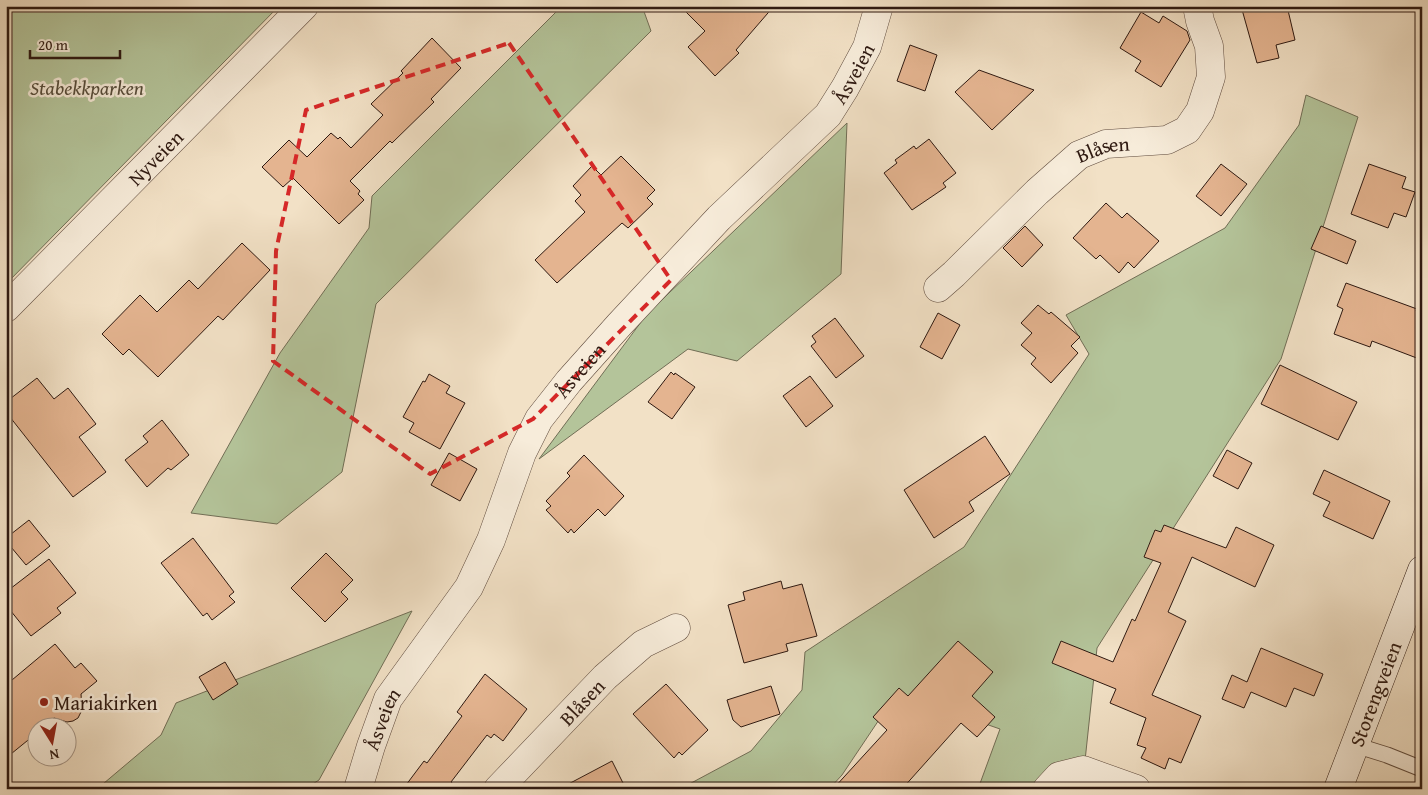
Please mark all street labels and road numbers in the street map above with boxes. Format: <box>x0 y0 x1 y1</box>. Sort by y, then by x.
street label: Åsveien <box>824 38 881 109</box>
street label: Nyveien <box>121 123 189 192</box>
street label: Blåsen <box>1071 128 1130 169</box>
street label: Åsveien <box>547 336 612 404</box>
street label: Storengveien <box>1341 637 1408 751</box>
street label: Blåsen <box>552 672 611 731</box>
street label: Åsveien <box>356 681 407 754</box>

